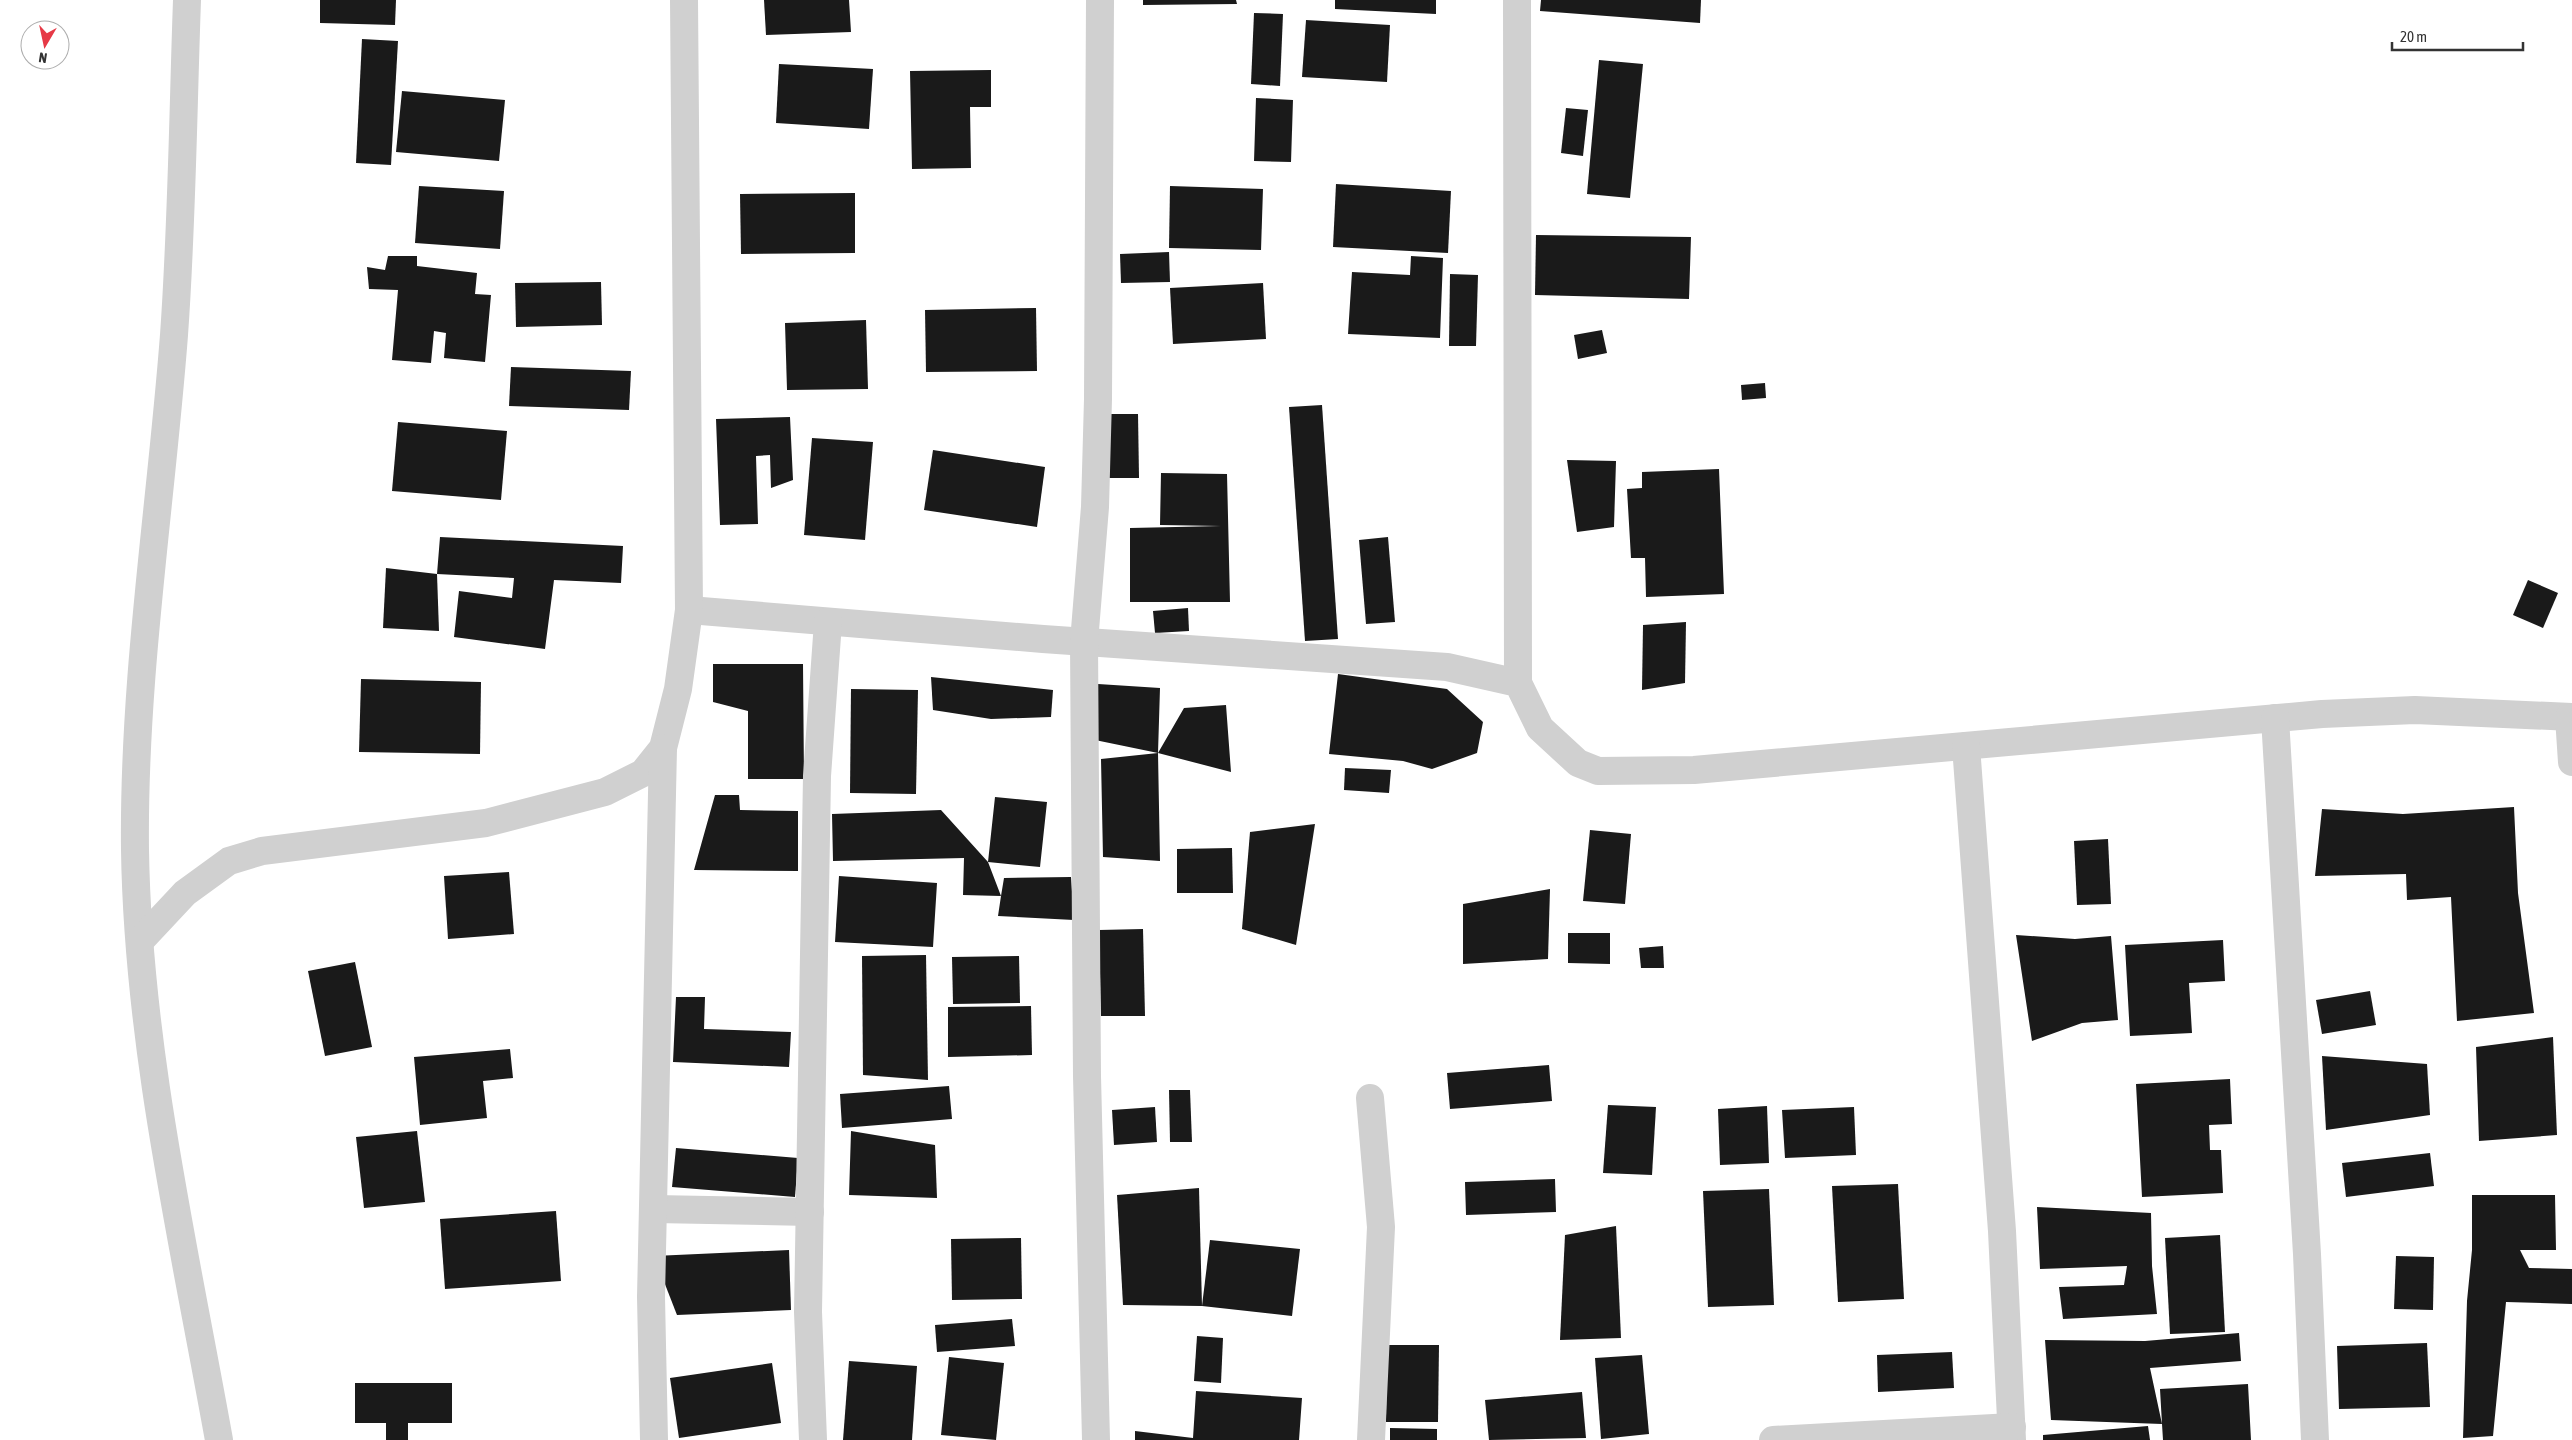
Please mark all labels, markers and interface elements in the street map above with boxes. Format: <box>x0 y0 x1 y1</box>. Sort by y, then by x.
north arrow <box>20 20 70 70</box>
scale bar <box>2392 20 2523 52</box>
text: 20 m <box>2400 28 2427 45</box>
text: N <box>38 49 48 66</box>

